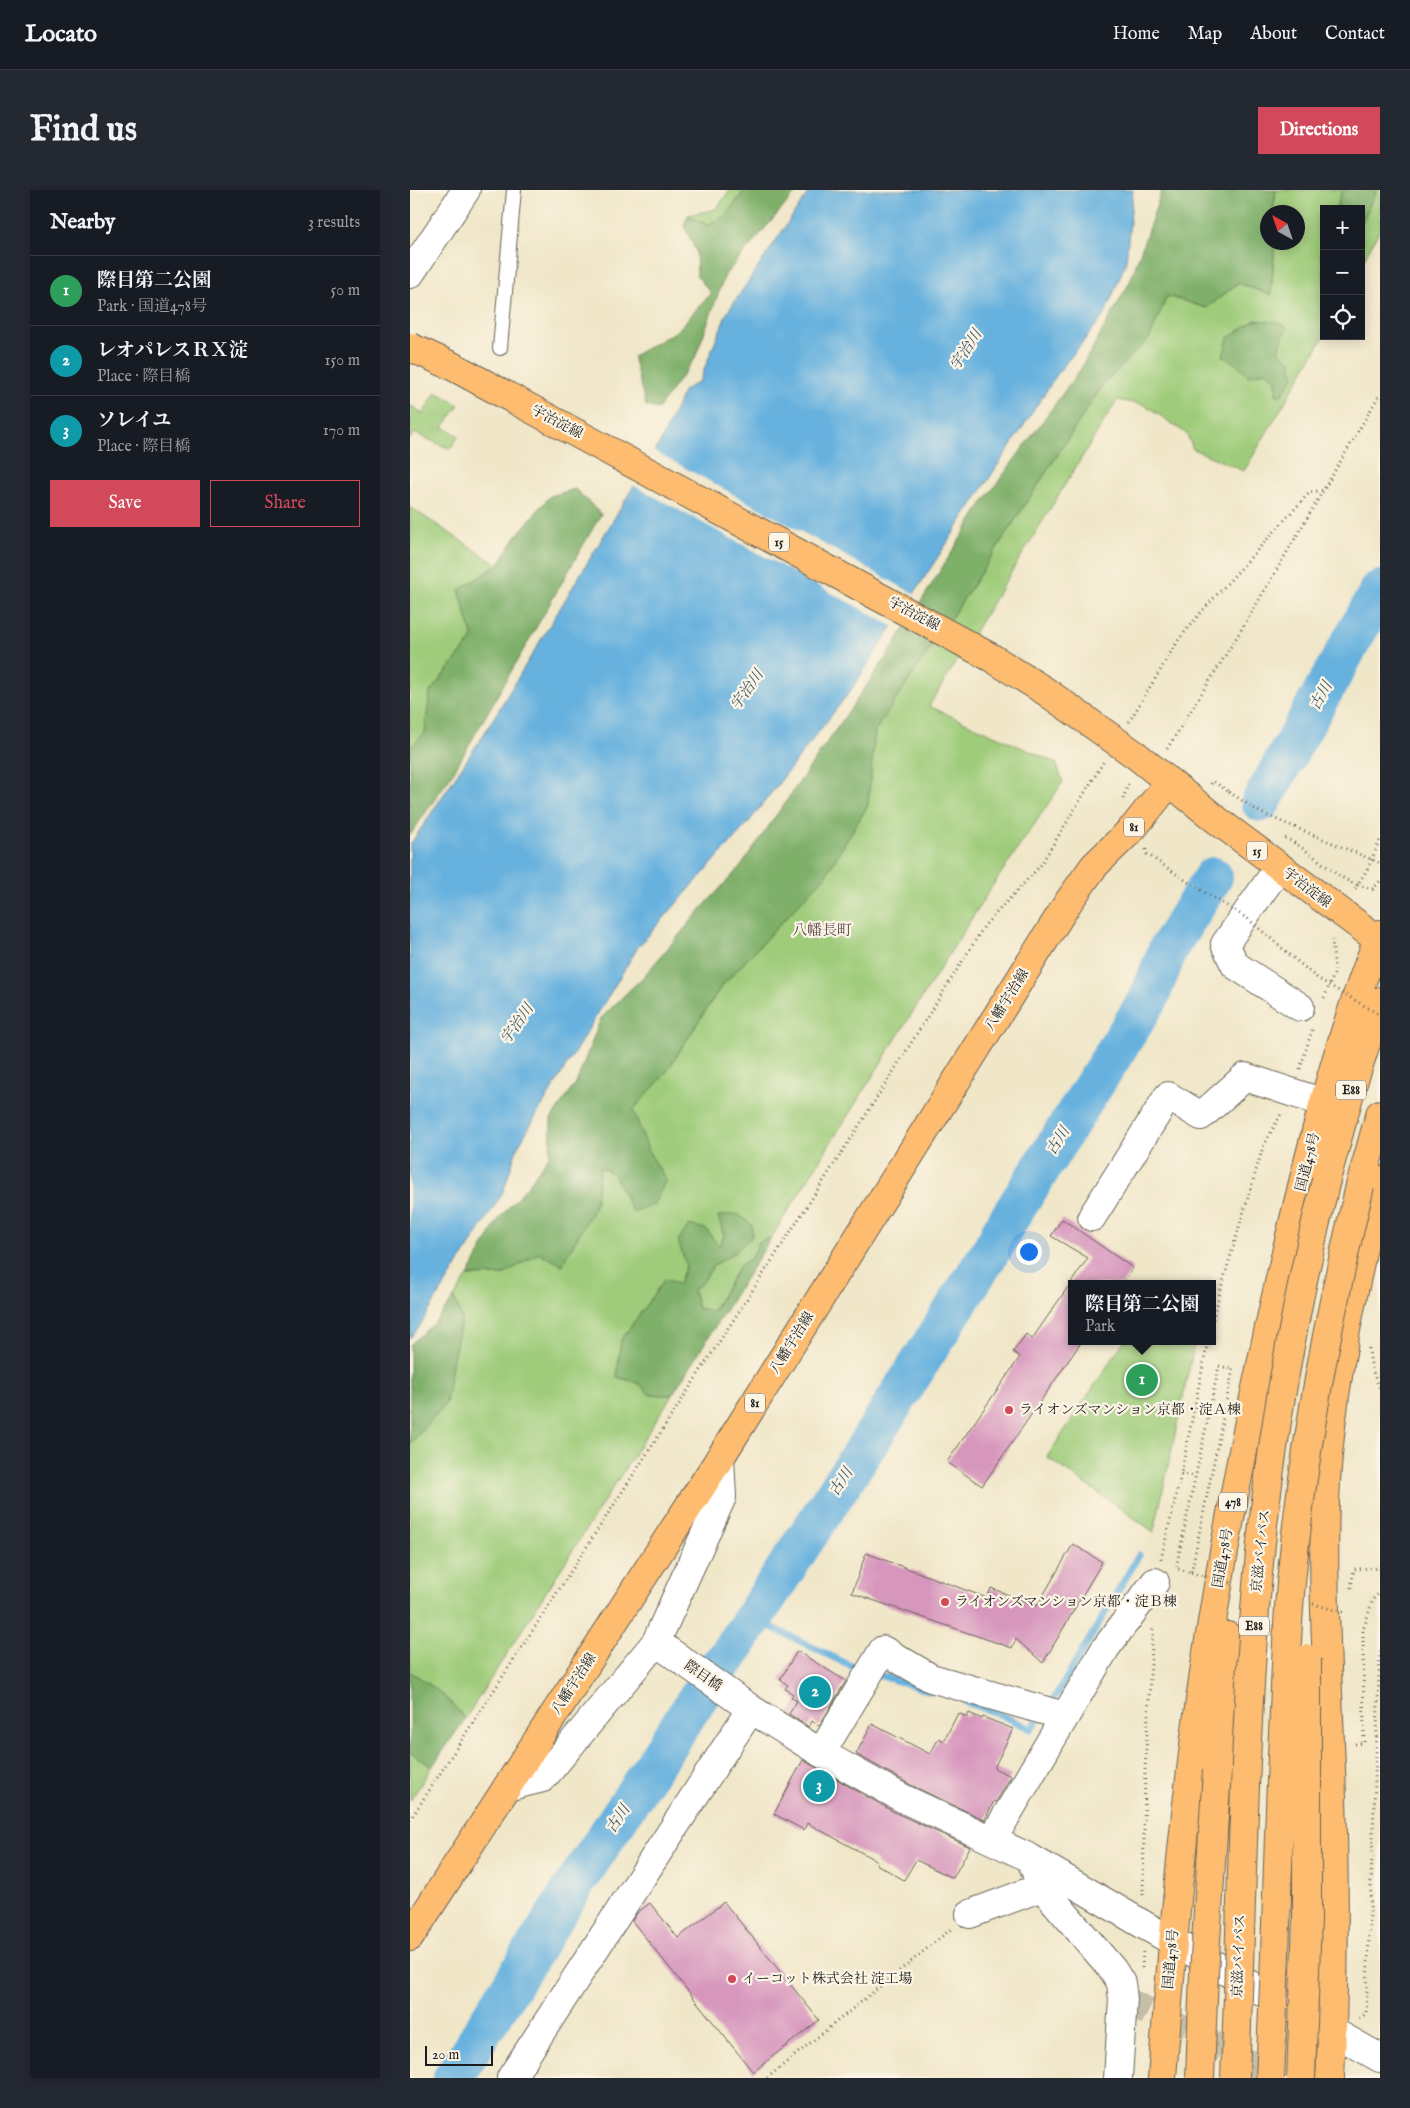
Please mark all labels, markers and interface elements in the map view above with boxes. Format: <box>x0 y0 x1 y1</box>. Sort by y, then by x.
text: Locato <box>25 19 97 50</box>
text: Home <box>1113 23 1160 46</box>
text: Map <box>1188 23 1222 46</box>
text: About <box>1250 23 1297 46</box>
text: Contact <box>1325 23 1385 46</box>
button: Directions <box>1258 107 1380 154</box>
text: Find us <box>30 108 137 153</box>
north arrow <box>1260 205 1305 250</box>
map controls <box>1320 205 1365 340</box>
button: + <box>1320 205 1365 250</box>
text: Nearby <box>50 209 115 236</box>
text: 3 results <box>308 213 360 233</box>
button: − <box>1320 250 1365 295</box>
text: 際目第二公園 <box>97 269 211 293</box>
text: 1 <box>63 281 69 301</box>
text: 50 m <box>331 281 360 301</box>
button: locate <box>1320 295 1365 340</box>
text: Park · 国道478号 <box>97 297 207 317</box>
water label: 宇治川 <box>946 324 987 374</box>
text: レオパレスＲＸ淀 <box>97 339 248 363</box>
text: 2 <box>62 351 70 371</box>
text: 150 m <box>325 351 360 371</box>
text: Place · 際目橋 <box>97 367 190 387</box>
street label: 宇治淀線 <box>528 401 586 443</box>
text: ソレイユ <box>97 409 171 433</box>
text: 3 <box>63 421 69 441</box>
text: 170 m <box>323 421 360 441</box>
text: Place · 際目橋 <box>97 437 190 457</box>
button: Save <box>50 480 200 527</box>
button: Share <box>210 480 360 527</box>
road number: 15 <box>769 532 789 552</box>
street label: 宇治淀線 <box>885 593 943 635</box>
water label: 宇治川 <box>726 664 769 714</box>
water label: 古川 <box>1305 677 1338 714</box>
road number: 81 <box>1124 818 1144 836</box>
road number: 15 <box>1247 841 1267 860</box>
street label: 宇治淀線 <box>1279 864 1335 912</box>
district label: 八幡長町 <box>792 921 852 940</box>
street label: 八幡宇治線 <box>981 966 1033 1034</box>
water label: 宇治川 <box>496 998 539 1048</box>
road number: E88 <box>1336 1080 1366 1100</box>
water label: 古川 <box>1042 1122 1075 1159</box>
street label: 国道478号 <box>1292 1130 1324 1194</box>
your location <box>1016 1239 1042 1265</box>
popup <box>1068 1280 1216 1345</box>
text: 際目第二公園 <box>1085 1293 1199 1317</box>
street label: 八幡宇治線 <box>766 1309 818 1377</box>
text: Park <box>1085 1317 1115 1337</box>
pin: 1 <box>1126 1361 1158 1399</box>
road number: 81 <box>745 1394 765 1412</box>
place label: ライオンズマンション京都・淀Ａ棟 <box>1019 1401 1241 1419</box>
marker: ライオンズマンション京都・淀Ａ棟 <box>1003 1404 1015 1416</box>
water label: 古川 <box>825 1463 858 1500</box>
road number: 478 <box>1219 1492 1247 1511</box>
street label: 京滋バイパス <box>1248 1508 1274 1594</box>
street label: 国道478号 <box>1209 1527 1237 1589</box>
place label: ライオンズマンション京都・淀Ｂ棟 <box>955 1593 1177 1611</box>
marker: ライオンズマンション京都・淀Ｂ棟 <box>939 1596 951 1608</box>
road number: E88 <box>1239 1616 1269 1635</box>
street label: 八幡宇治線 <box>547 1650 601 1718</box>
street label: 際目橋 <box>681 1657 725 1695</box>
pin: 2 <box>799 1673 831 1711</box>
pin: 3 <box>803 1767 835 1805</box>
water label: 古川 <box>602 1800 635 1837</box>
street label: 京滋バイパス <box>1229 1914 1249 1998</box>
street label: 国道478号 <box>1159 1928 1183 1990</box>
place label: イーコット株式会社 淀工場 <box>742 1970 913 1988</box>
marker: イーコット株式会社 淀工場 <box>726 1973 738 1985</box>
scale bar <box>425 2043 492 2066</box>
text: 20 m <box>432 2046 459 2064</box>

